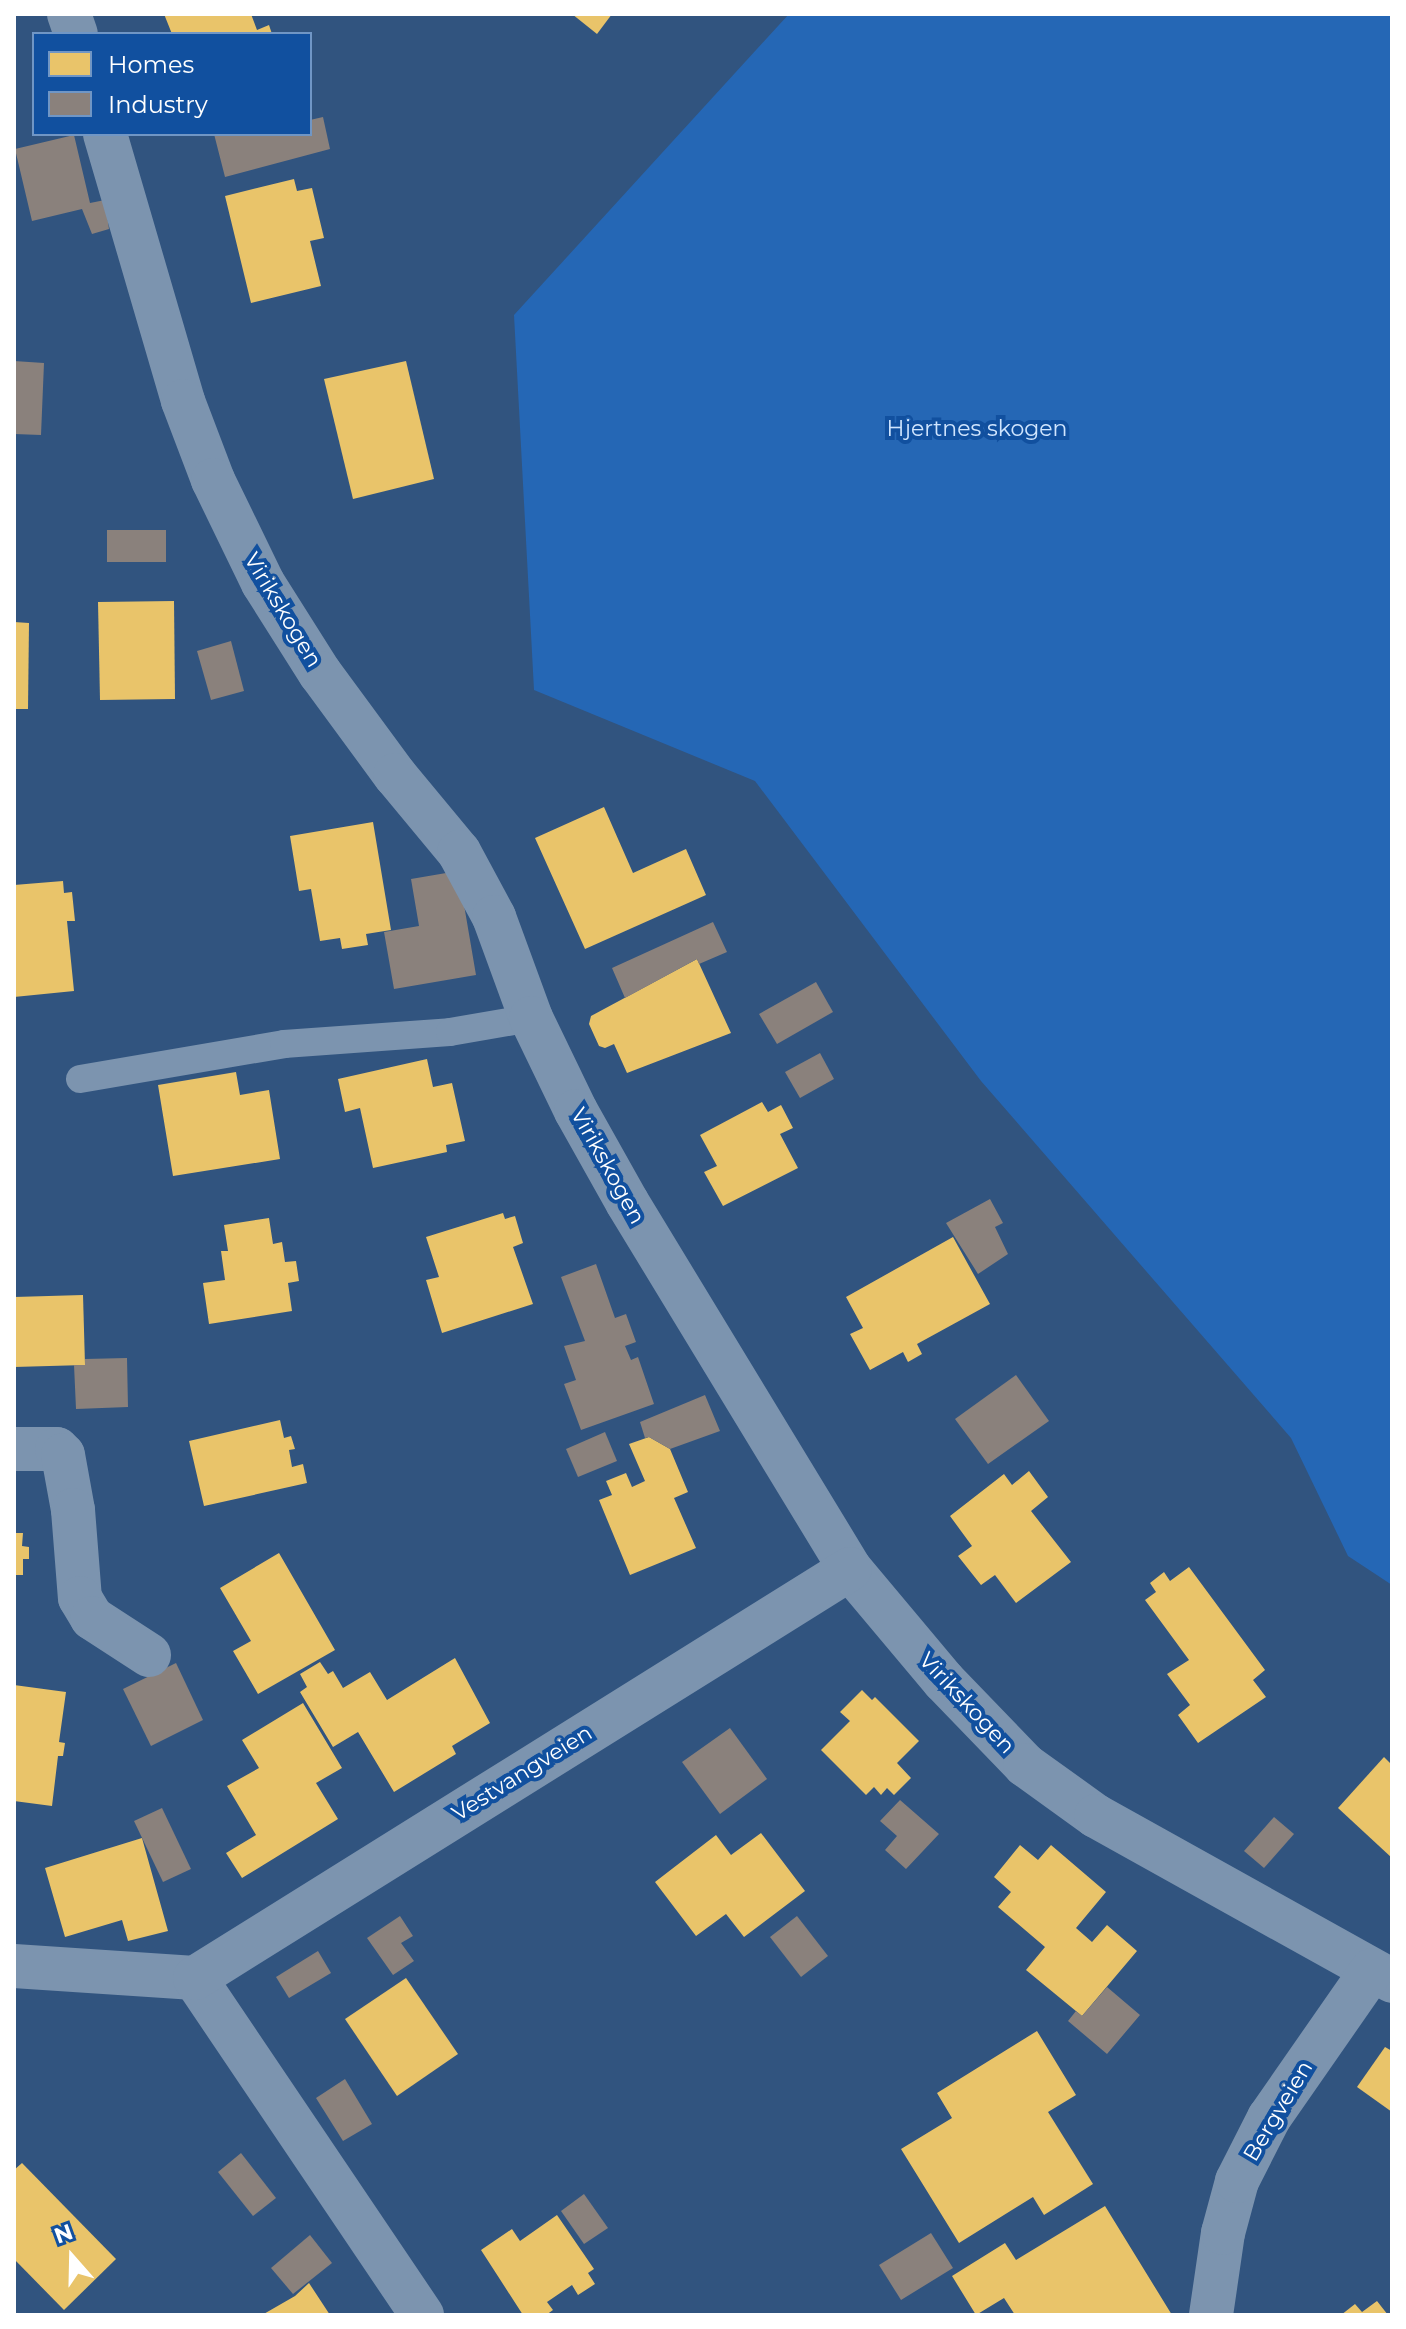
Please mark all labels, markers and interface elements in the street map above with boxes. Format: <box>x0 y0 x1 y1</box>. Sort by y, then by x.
legend <box>32 32 312 136</box>
text: Homes <box>108 50 194 79</box>
text: Industry <box>108 90 208 119</box>
park label: Hjertnes skogen <box>887 416 1067 442</box>
street label: Virikskogen <box>239 548 327 672</box>
street label: Virikskogen <box>565 1103 651 1229</box>
street label: Virikskogen <box>913 1647 1021 1759</box>
street label: Vestvangveien <box>447 1719 597 1827</box>
street label: Bergveien <box>1238 2056 1318 2166</box>
north arrow <box>32 2217 112 2297</box>
text: N <box>51 2218 77 2250</box>

